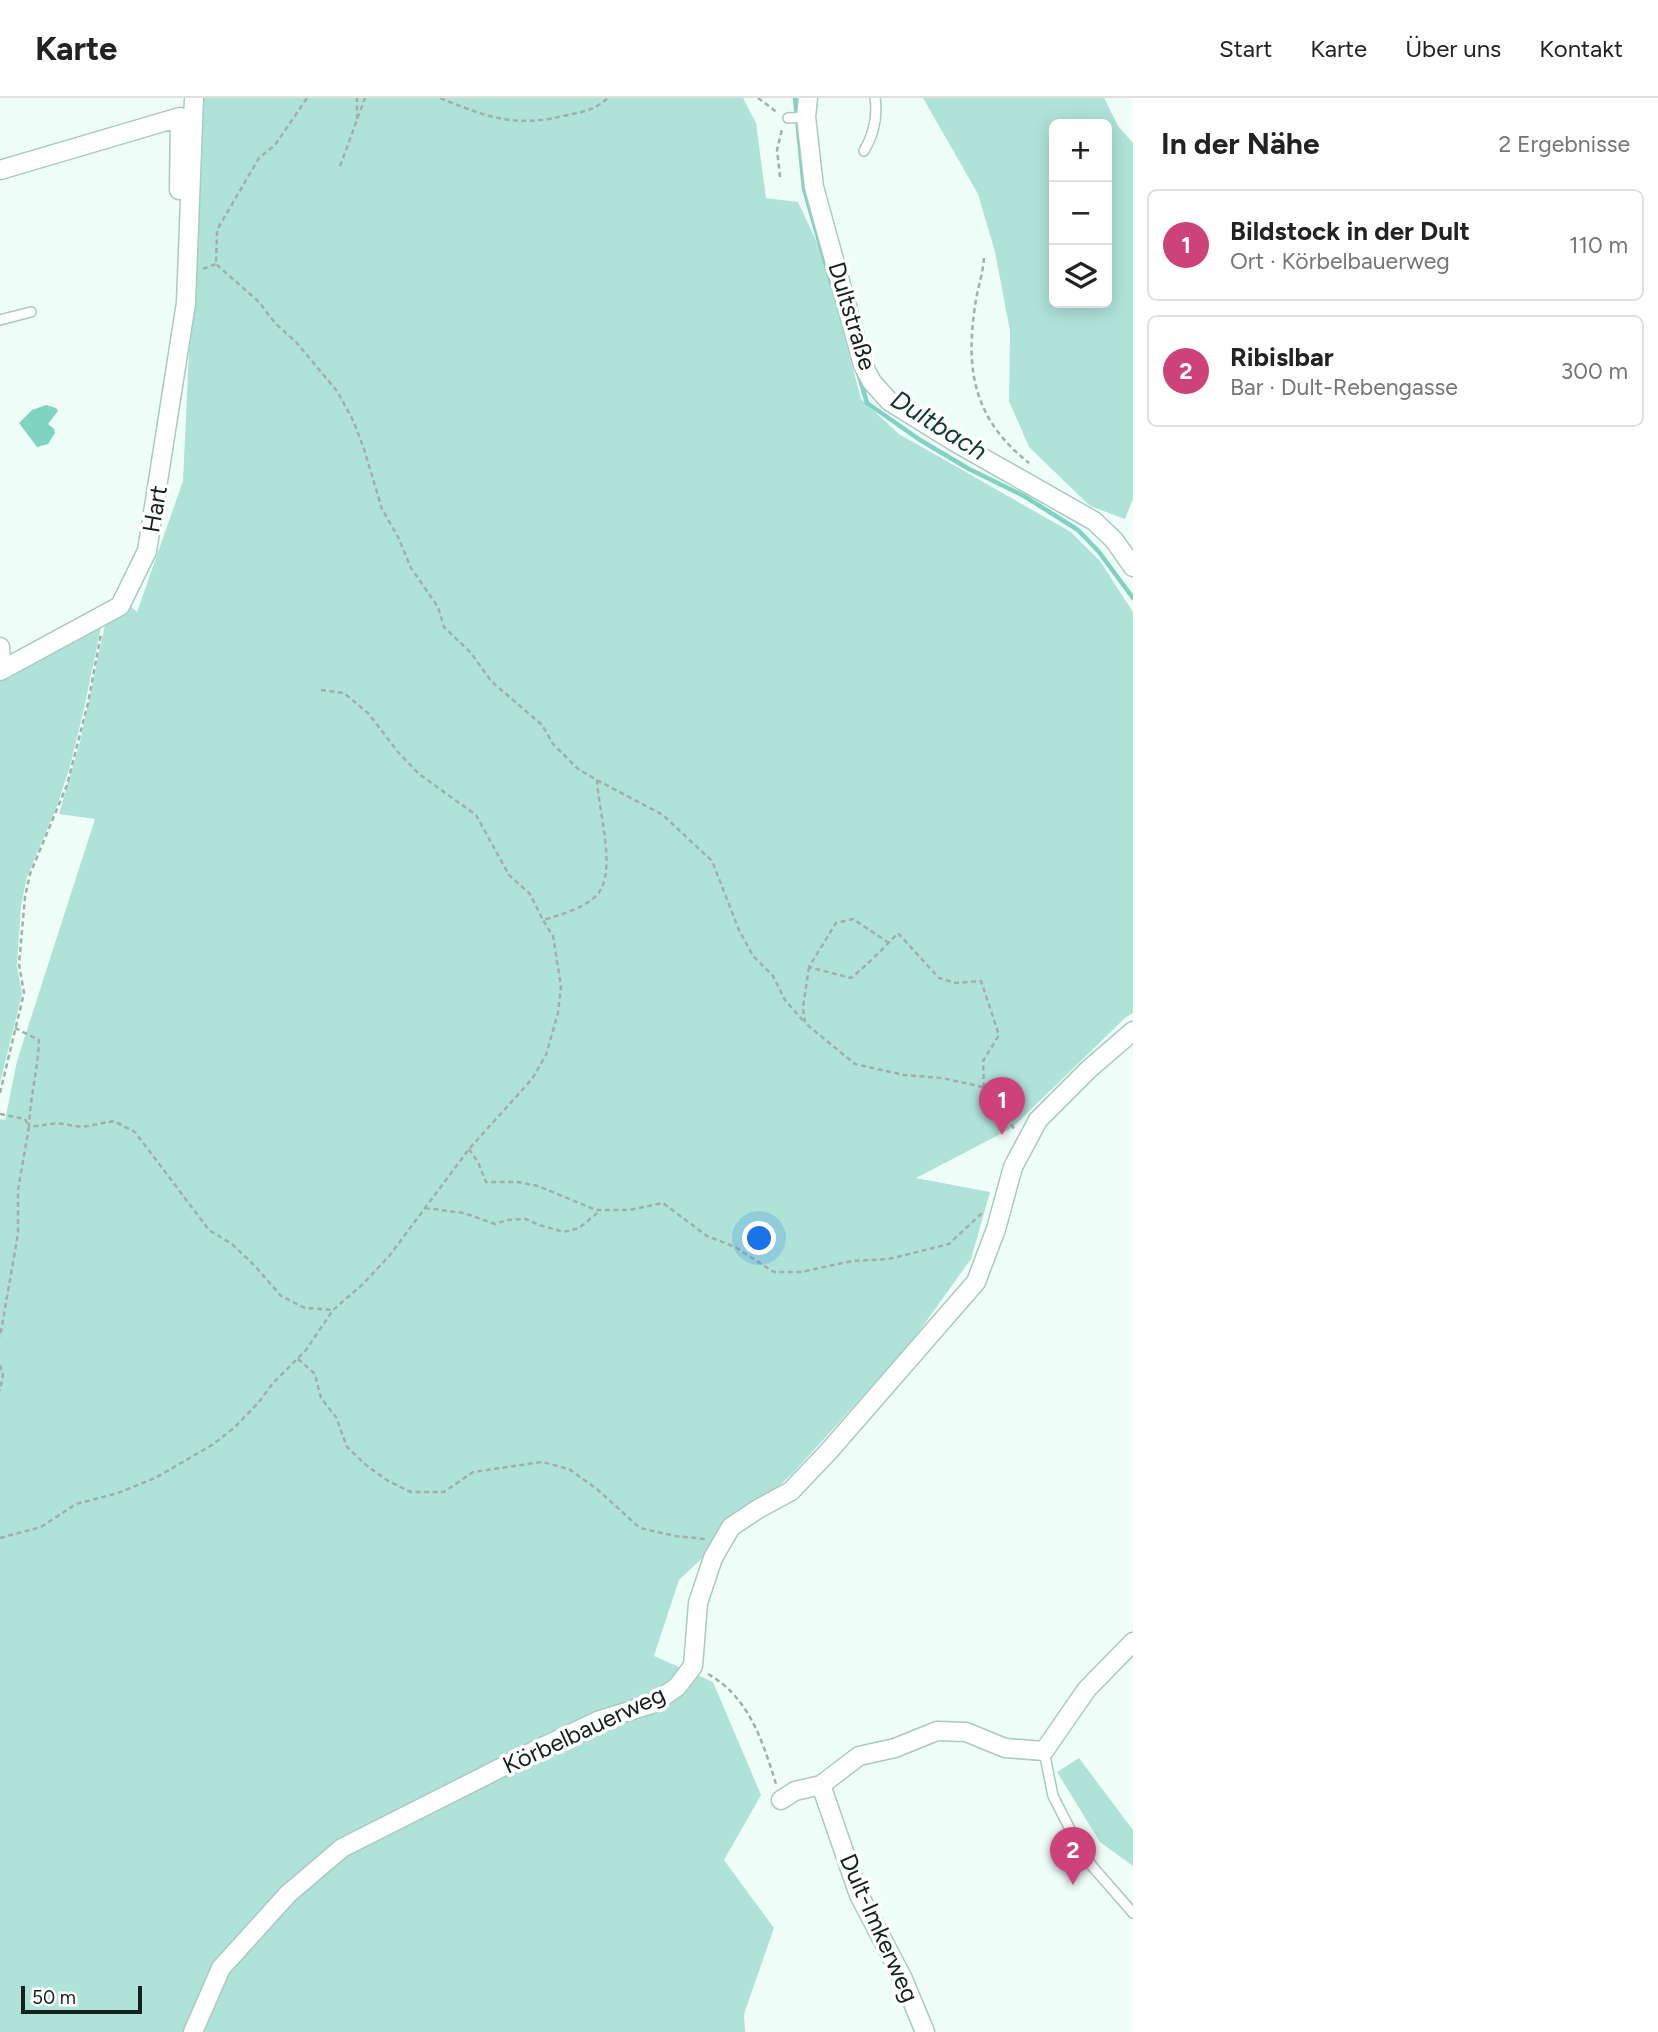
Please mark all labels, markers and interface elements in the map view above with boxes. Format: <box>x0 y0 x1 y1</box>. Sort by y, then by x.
text: Karte <box>35 29 117 68</box>
text: Start <box>1219 34 1272 63</box>
text: Karte <box>1310 34 1367 63</box>
text: Über uns <box>1405 34 1501 63</box>
text: Kontakt <box>1539 34 1623 63</box>
map controls <box>1049 119 1112 308</box>
button: + <box>1049 119 1112 182</box>
text: In der Nähe <box>1161 125 1320 162</box>
text: 2 Ergebnisse <box>1498 130 1630 158</box>
button: − <box>1049 182 1112 245</box>
text: Bildstock in der Dult <box>1230 215 1470 247</box>
text: 1 <box>1181 231 1191 259</box>
text: 110 m <box>1569 231 1628 259</box>
button: layers <box>1049 245 1112 308</box>
text: Ort · Körbelbauerweg <box>1230 247 1450 275</box>
street label: Dultstraße <box>822 258 883 373</box>
text: Ribislbar <box>1230 341 1334 373</box>
text: 2 <box>1179 357 1193 385</box>
text: 300 m <box>1561 357 1628 385</box>
text: Bar · Dult-Rebengasse <box>1230 373 1458 401</box>
water label: Dultbach <box>885 383 993 467</box>
street label: Hart <box>136 483 173 535</box>
pin: 1 <box>979 1077 1025 1135</box>
your location <box>742 1221 776 1255</box>
street label: Körbelbauerweg <box>498 1679 669 1780</box>
pin: 2 <box>1050 1827 1096 1885</box>
street label: Dult-Imkerweg <box>834 1849 925 2007</box>
scale bar <box>21 1983 142 2015</box>
text: 50 m <box>32 1986 76 2009</box>

